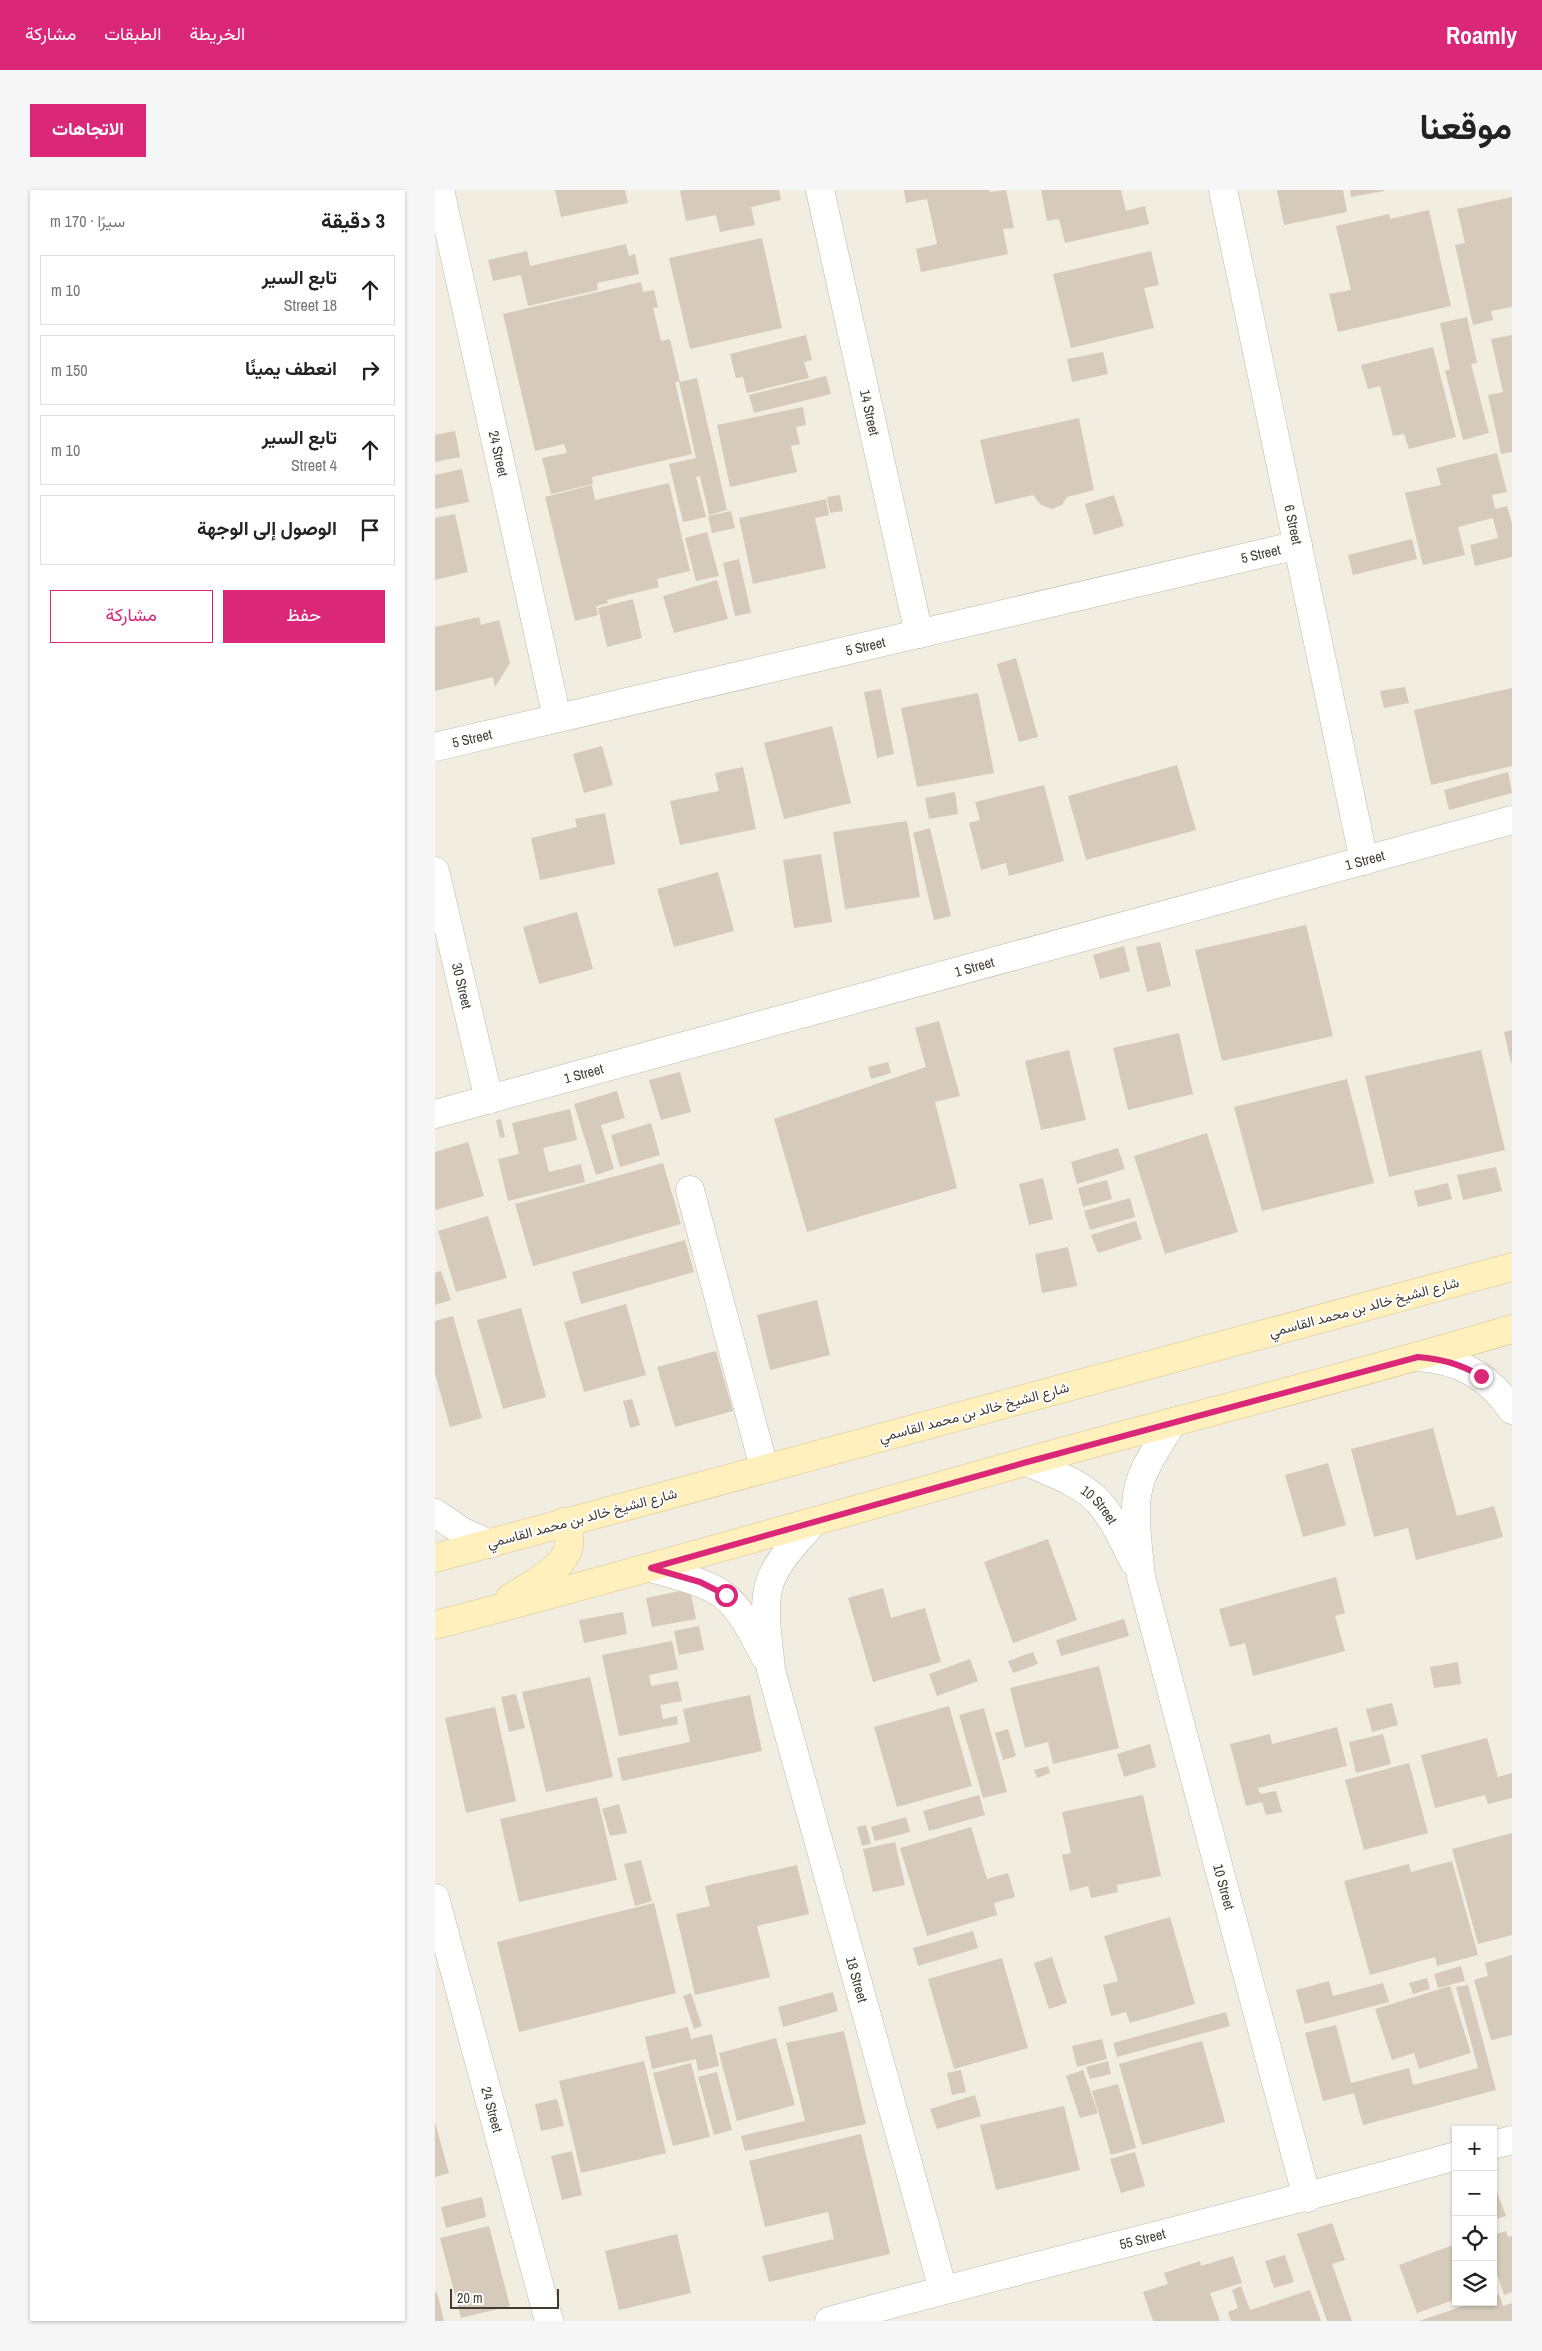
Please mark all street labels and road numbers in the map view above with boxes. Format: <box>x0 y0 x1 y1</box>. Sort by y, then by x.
street label: 14 Street <box>856 388 883 437</box>
street label: 24 Street <box>485 429 512 478</box>
street label: 6 Street <box>1280 503 1306 546</box>
street label: 5 Street <box>1239 540 1282 567</box>
street label: 5 Street <box>844 633 887 660</box>
street label: 5 Street <box>450 725 494 752</box>
street label: 1 Street <box>1343 846 1387 874</box>
street label: 1 Street <box>952 953 996 981</box>
street label: 30 Street <box>448 961 476 1011</box>
street label: 1 Street <box>562 1059 605 1087</box>
street label: شارع الشيخ خالد بن محمد القاسمي <box>1267 1273 1462 1344</box>
street label: شارع الشيخ خالد بن محمد القاسمي <box>877 1378 1072 1449</box>
street label: 10 Street <box>1077 1481 1121 1527</box>
street label: شارع الشيخ خالد بن محمد القاسمي <box>485 1484 680 1555</box>
street label: 10 Street <box>1209 1862 1239 1912</box>
street label: 18 Street <box>842 1955 872 2004</box>
street label: 24 Street <box>477 2085 507 2134</box>
street label: 55 Street <box>1118 2224 1167 2254</box>

